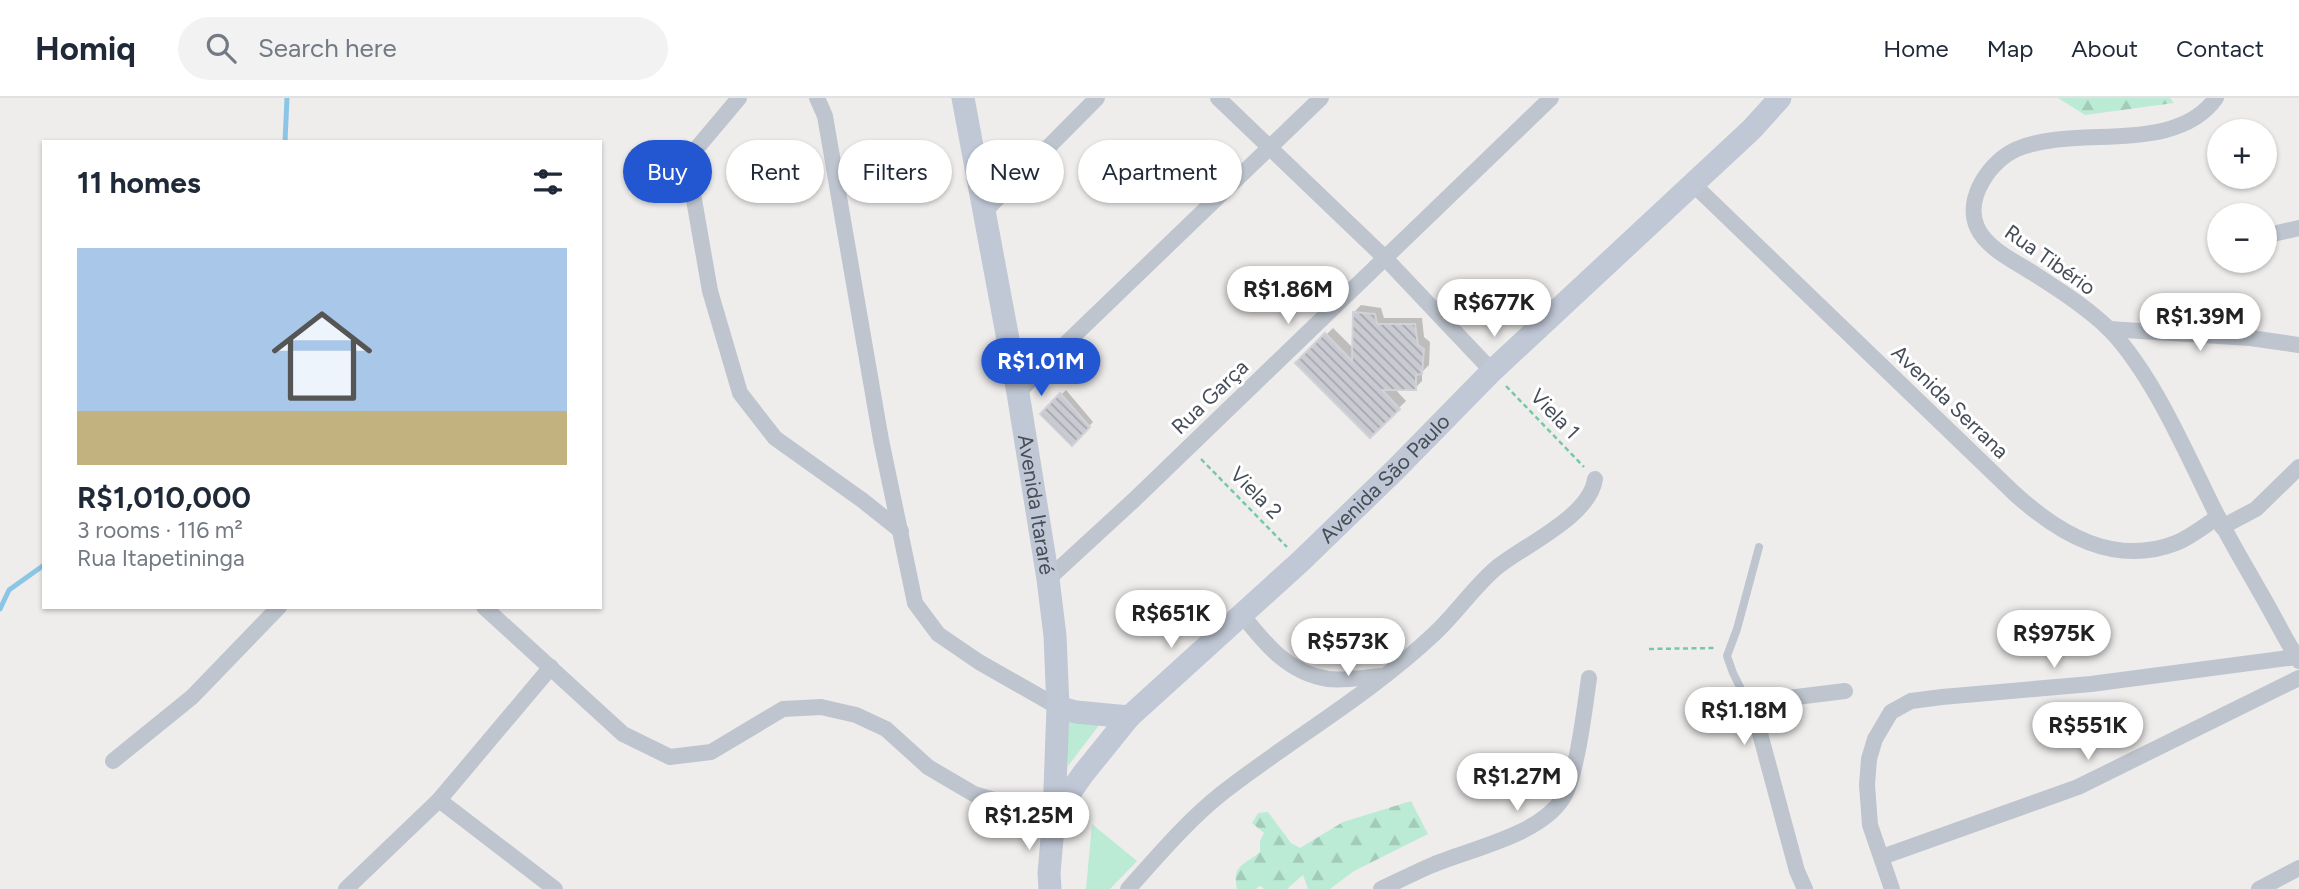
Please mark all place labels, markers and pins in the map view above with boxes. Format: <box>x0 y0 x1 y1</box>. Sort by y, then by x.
pin: R$1.86M <box>1223 266 1353 326</box>
pin: R$677K <box>1437 280 1551 339</box>
pin: R$1.39M <box>2135 294 2265 353</box>
pin: R$1.01M <box>976 338 1106 398</box>
pin: R$651K <box>1114 590 1228 650</box>
pin: R$975K <box>1997 610 2111 670</box>
pin: R$573K <box>1291 618 1405 678</box>
pin: R$1.18M <box>1679 688 1809 747</box>
pin: R$551K <box>2031 702 2145 762</box>
pin: R$1.27M <box>1452 754 1582 813</box>
pin: R$1.25M <box>964 792 1094 852</box>

